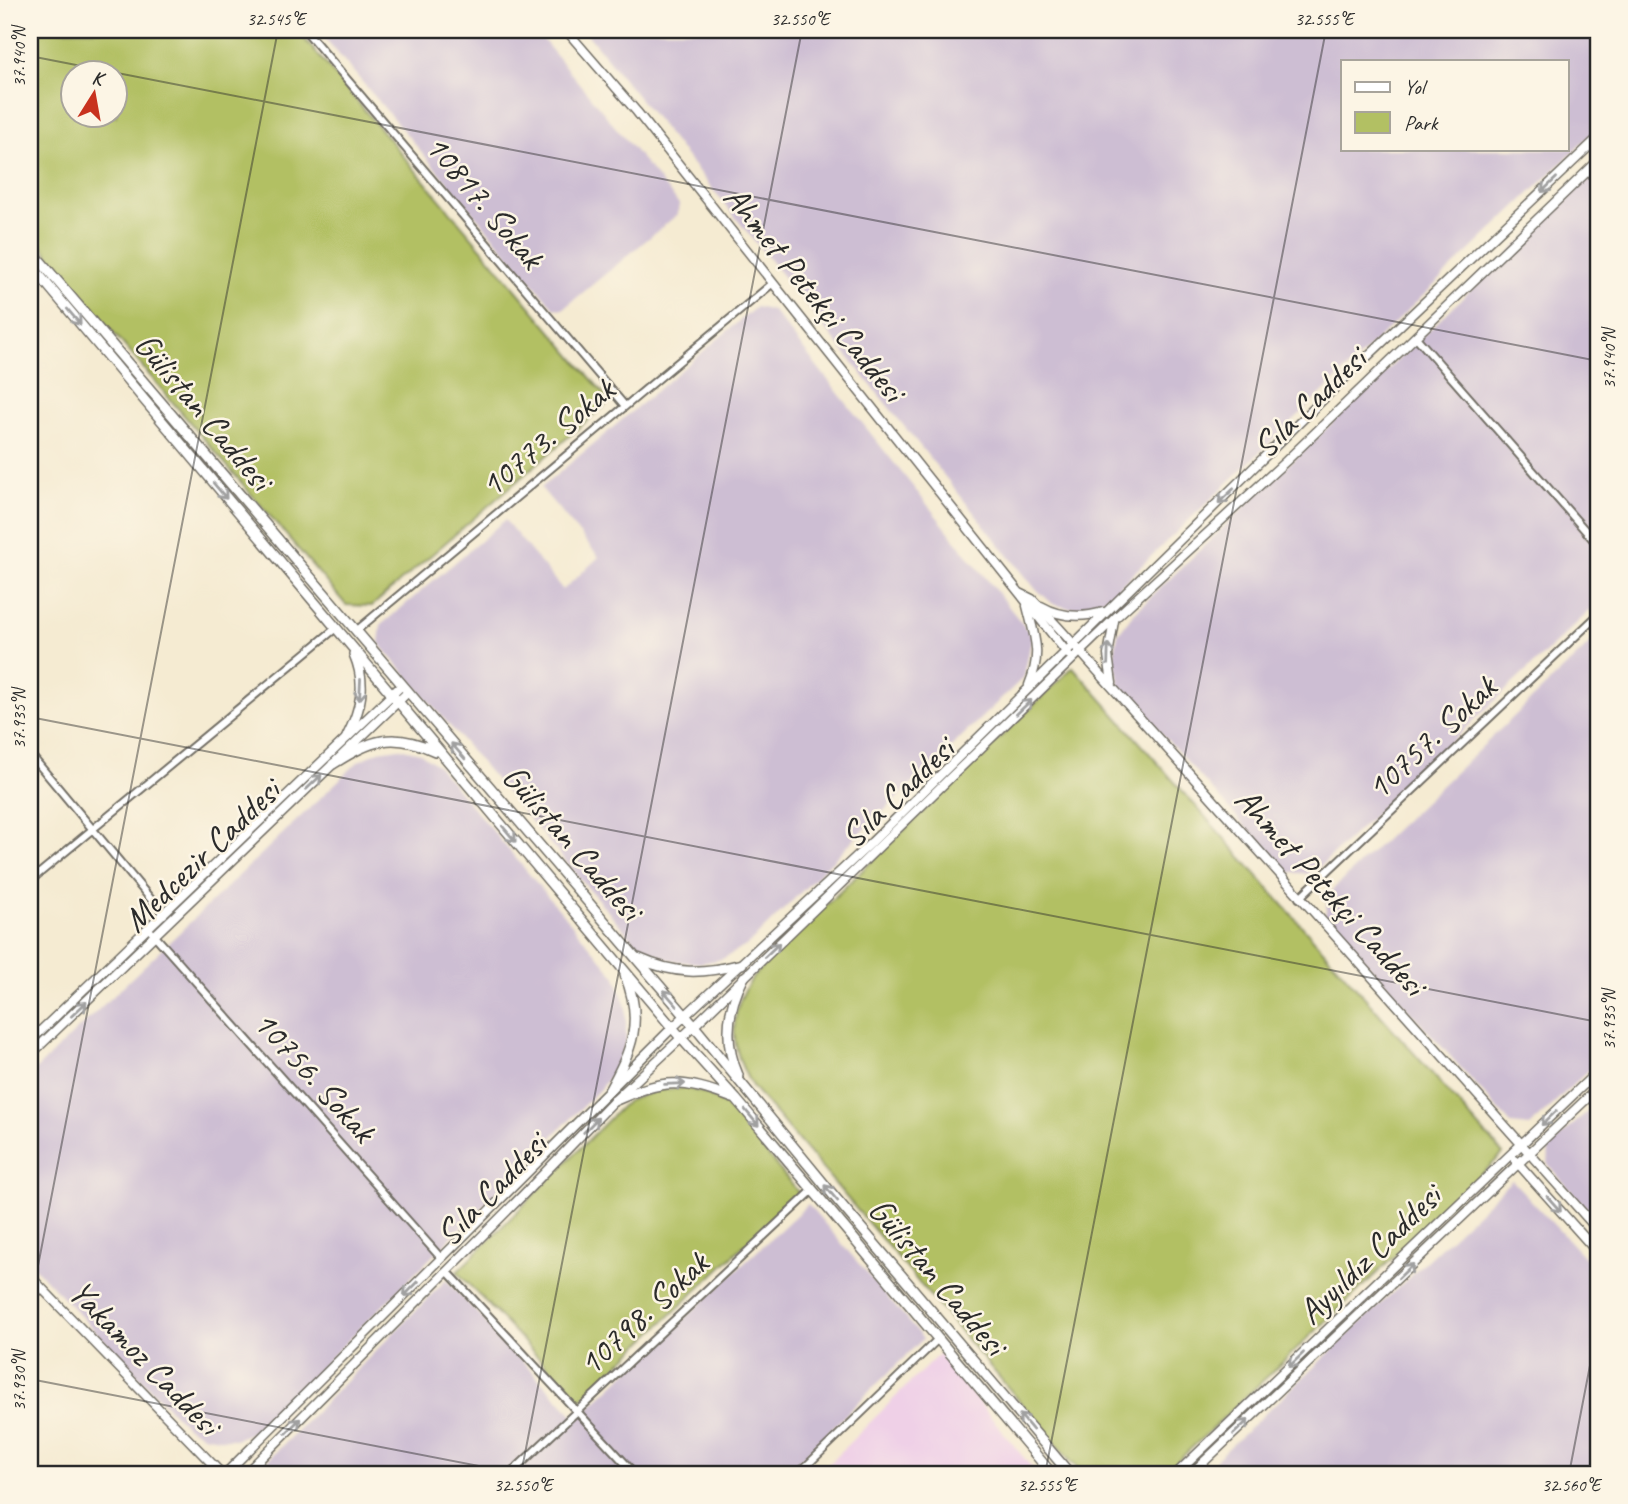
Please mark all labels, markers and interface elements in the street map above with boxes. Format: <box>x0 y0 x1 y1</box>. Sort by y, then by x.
text: 32.545°E <box>247 8 308 30</box>
text: 32.550°E <box>771 8 832 30</box>
text: 32.555°E <box>1295 8 1356 30</box>
text: 37.940°N <box>8 24 30 87</box>
north arrow <box>60 60 130 130</box>
legend <box>1341 60 1568 150</box>
text: K <box>90 66 108 92</box>
text: Yol <box>1404 74 1428 100</box>
text: Park <box>1404 110 1439 136</box>
street label: 10817. Sokak <box>415 125 556 280</box>
street label: Ahmet Petekçi Caddesi <box>714 176 918 414</box>
one-way arrow <box>1541 177 1558 194</box>
one-way arrow <box>66 307 82 325</box>
street label: Gülistan Caddesi <box>125 323 286 503</box>
text: 37.940°N <box>1598 326 1620 389</box>
street label: Sıla Caddesi <box>1243 334 1379 468</box>
street label: 10773. Sokak <box>471 366 626 507</box>
one-way arrow <box>212 481 228 499</box>
one-way arrow <box>1218 487 1236 504</box>
one-way arrow <box>1102 643 1115 666</box>
street label: 10757. Sokak <box>1356 664 1508 809</box>
one-way arrow <box>354 678 367 701</box>
text: 37.935°N <box>8 686 30 749</box>
one-way arrow <box>1015 698 1032 715</box>
street label: Sıla Caddesi <box>831 724 967 858</box>
one-way arrow <box>451 743 466 761</box>
street label: Gülistan Caddesi <box>493 755 656 933</box>
street label: Medcezir Caddesi <box>113 766 293 942</box>
one-way arrow <box>305 774 322 791</box>
street label: Ahmet Petekçi Caddesi <box>1225 778 1439 1008</box>
one-way arrow <box>501 824 516 842</box>
one-way arrow <box>763 941 780 958</box>
text: 37.935°N <box>1598 987 1620 1050</box>
one-way arrow <box>662 990 678 1008</box>
one-way arrow <box>71 1000 88 1017</box>
street label: 10756. Sokak <box>243 1001 387 1154</box>
one-way arrow <box>663 1077 686 1090</box>
one-way arrow <box>744 1109 760 1127</box>
one-way arrow <box>1541 1110 1558 1127</box>
one-way arrow <box>582 1117 599 1134</box>
street label: Sıla Caddesi <box>426 1120 560 1256</box>
street label: Ayyıldız Caddesi <box>1288 1172 1454 1334</box>
one-way arrow <box>823 1184 839 1202</box>
street label: Gülistan Caddesi <box>859 1188 1020 1368</box>
one-way arrow <box>1546 1195 1562 1213</box>
street label: 10798. Sokak <box>568 1240 720 1385</box>
one-way arrow <box>1397 1262 1414 1279</box>
street label: Yakamoz Caddesi <box>59 1270 233 1448</box>
one-way arrow <box>403 1280 420 1297</box>
text: 37.930°N <box>8 1348 30 1411</box>
one-way arrow <box>1287 1352 1305 1368</box>
one-way arrow <box>1018 1414 1033 1432</box>
one-way arrow <box>284 1418 301 1435</box>
one-way arrow <box>1232 1419 1249 1436</box>
text: 32.550°E <box>494 1474 555 1496</box>
text: 32.555°E <box>1018 1474 1079 1496</box>
text: 32.560°E <box>1542 1474 1603 1496</box>

